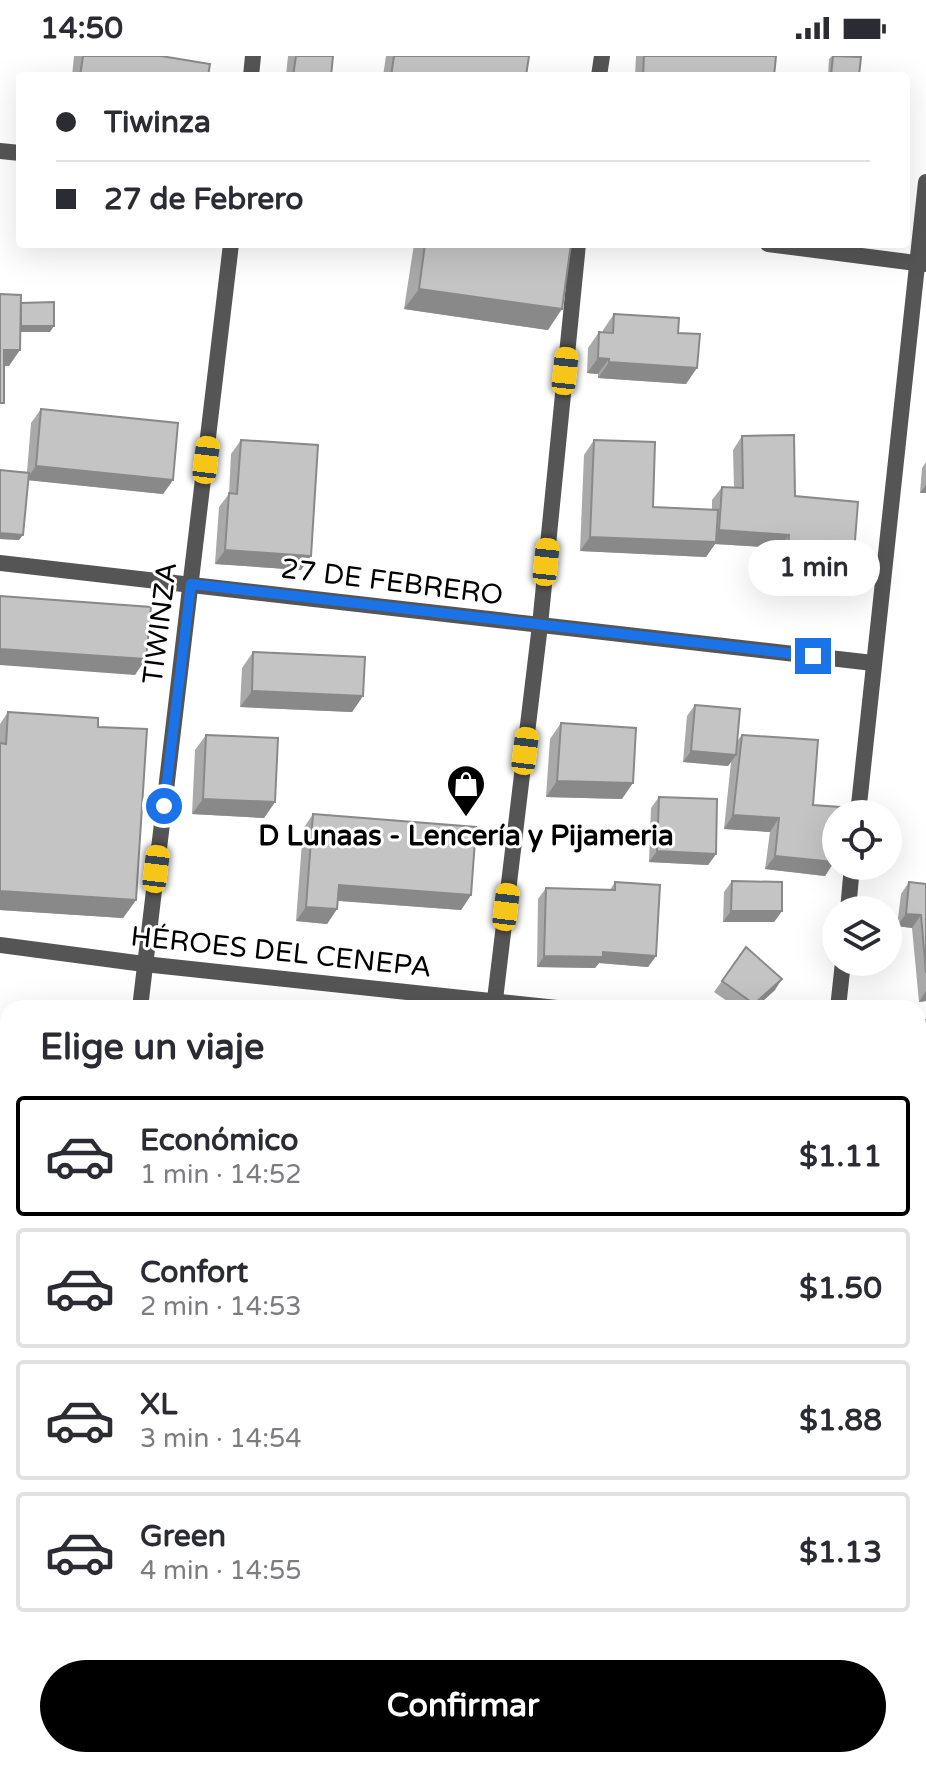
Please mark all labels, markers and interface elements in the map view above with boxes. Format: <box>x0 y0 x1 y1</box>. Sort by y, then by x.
text: 14:50 <box>40 10 123 47</box>
text: Tiwinza <box>104 104 211 141</box>
text: 27 de Febrero <box>104 181 303 218</box>
car <box>551 346 579 396</box>
car <box>191 435 221 485</box>
car <box>532 537 560 587</box>
callout: 1 min <box>747 540 879 596</box>
street label: 27 DE FEBRERO <box>279 552 505 612</box>
text: 1 min <box>779 552 849 583</box>
street label: TIWINZA <box>136 560 184 686</box>
route end <box>795 638 831 674</box>
car <box>510 726 540 776</box>
shop icon: D Lunaas - Lencería y Pijameria <box>445 763 487 818</box>
route start <box>146 788 182 824</box>
map controls <box>822 800 902 976</box>
button: locate <box>822 800 902 880</box>
place label: D Lunaas - Lencería y Pijameria <box>258 819 674 853</box>
car <box>141 844 171 894</box>
car <box>491 882 521 932</box>
button: layers <box>822 896 902 976</box>
street label: HÉROES DEL CENEPA <box>129 919 433 985</box>
text: Elige un viaje <box>40 1026 264 1069</box>
icon: car <box>44 1120 116 1192</box>
text: Económico <box>140 1122 298 1159</box>
text: $1.11 <box>799 1138 882 1175</box>
text: 1 min · 14:52 <box>140 1159 302 1190</box>
icon: car <box>44 1252 116 1324</box>
text: Confort <box>140 1254 248 1291</box>
text: $1.50 <box>799 1270 882 1307</box>
text: 2 min · 14:53 <box>140 1291 302 1322</box>
icon: car <box>44 1384 116 1456</box>
text: XL <box>140 1386 177 1423</box>
text: $1.88 <box>799 1402 882 1439</box>
text: 3 min · 14:54 <box>140 1423 302 1454</box>
icon: car <box>44 1516 116 1588</box>
text: Green <box>140 1518 226 1555</box>
text: $1.13 <box>799 1534 882 1571</box>
text: 4 min · 14:55 <box>140 1555 302 1586</box>
button: Confirmar <box>40 1660 886 1752</box>

